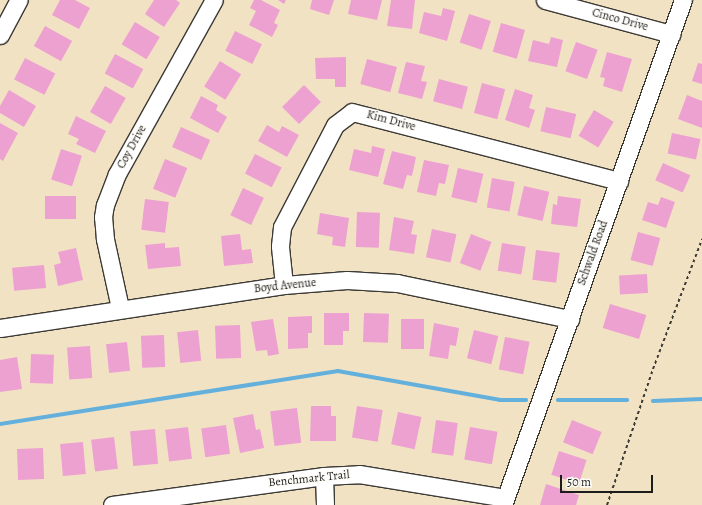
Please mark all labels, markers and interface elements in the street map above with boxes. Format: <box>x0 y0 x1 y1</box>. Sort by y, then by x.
street label: Cinco Drive <box>590 6 650 34</box>
street label: Kim Drive <box>365 108 417 134</box>
street label: Coy Drive <box>114 123 150 171</box>
street label: Schwald Road <box>575 219 611 287</box>
street label: Boyd Avenue <box>253 276 317 296</box>
scale bar <box>562 467 655 493</box>
street label: Benchmark Trail <box>268 468 350 490</box>
text: 50 m <box>567 474 591 490</box>

